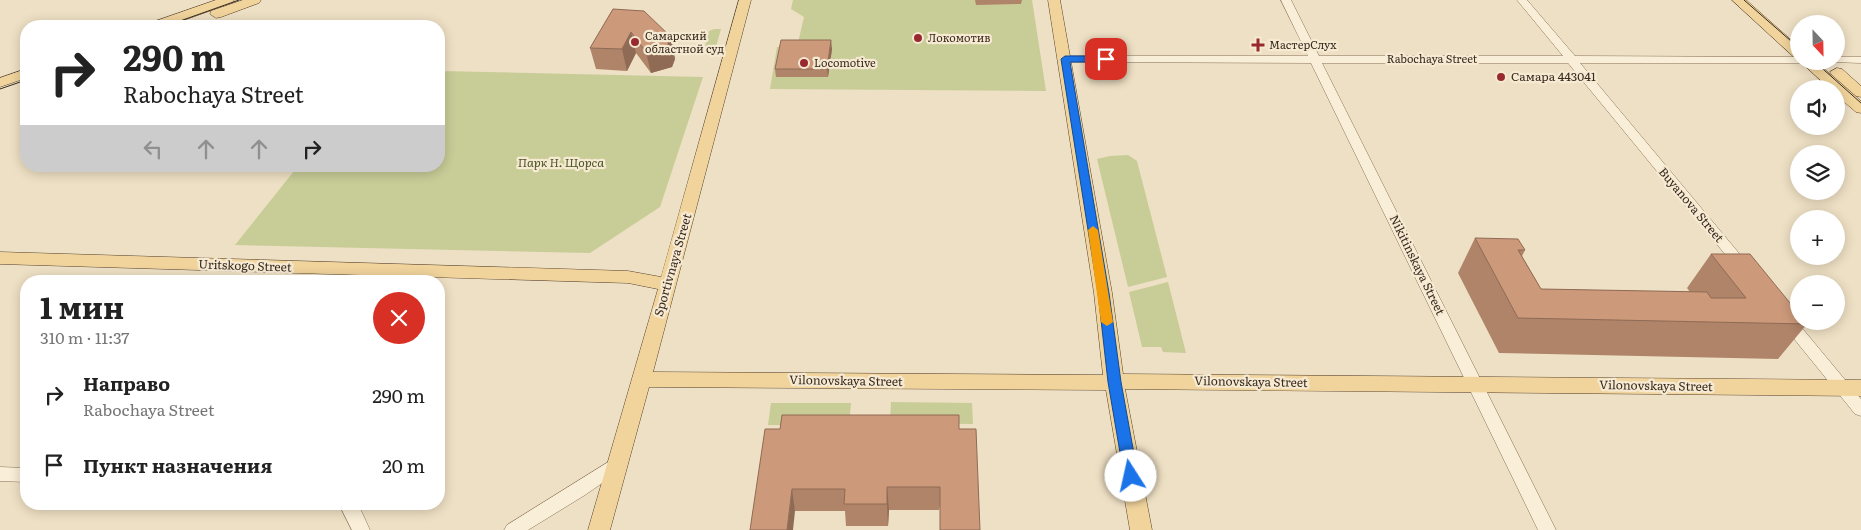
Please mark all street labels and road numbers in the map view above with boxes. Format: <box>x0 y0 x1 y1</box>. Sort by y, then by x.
street label: Rabochaya Street <box>1387 50 1478 66</box>
street label: Buyanova Street <box>1655 163 1729 246</box>
street label: Sportivnaya Street <box>649 211 695 318</box>
street label: Nikitinskaya Street <box>1386 211 1450 318</box>
street label: Uritskogo Street <box>198 254 292 276</box>
street label: Vilonovskaya Street <box>789 370 903 390</box>
street label: Vilonovskaya Street <box>1194 371 1308 391</box>
street label: Vilonovskaya Street <box>1599 375 1713 395</box>

